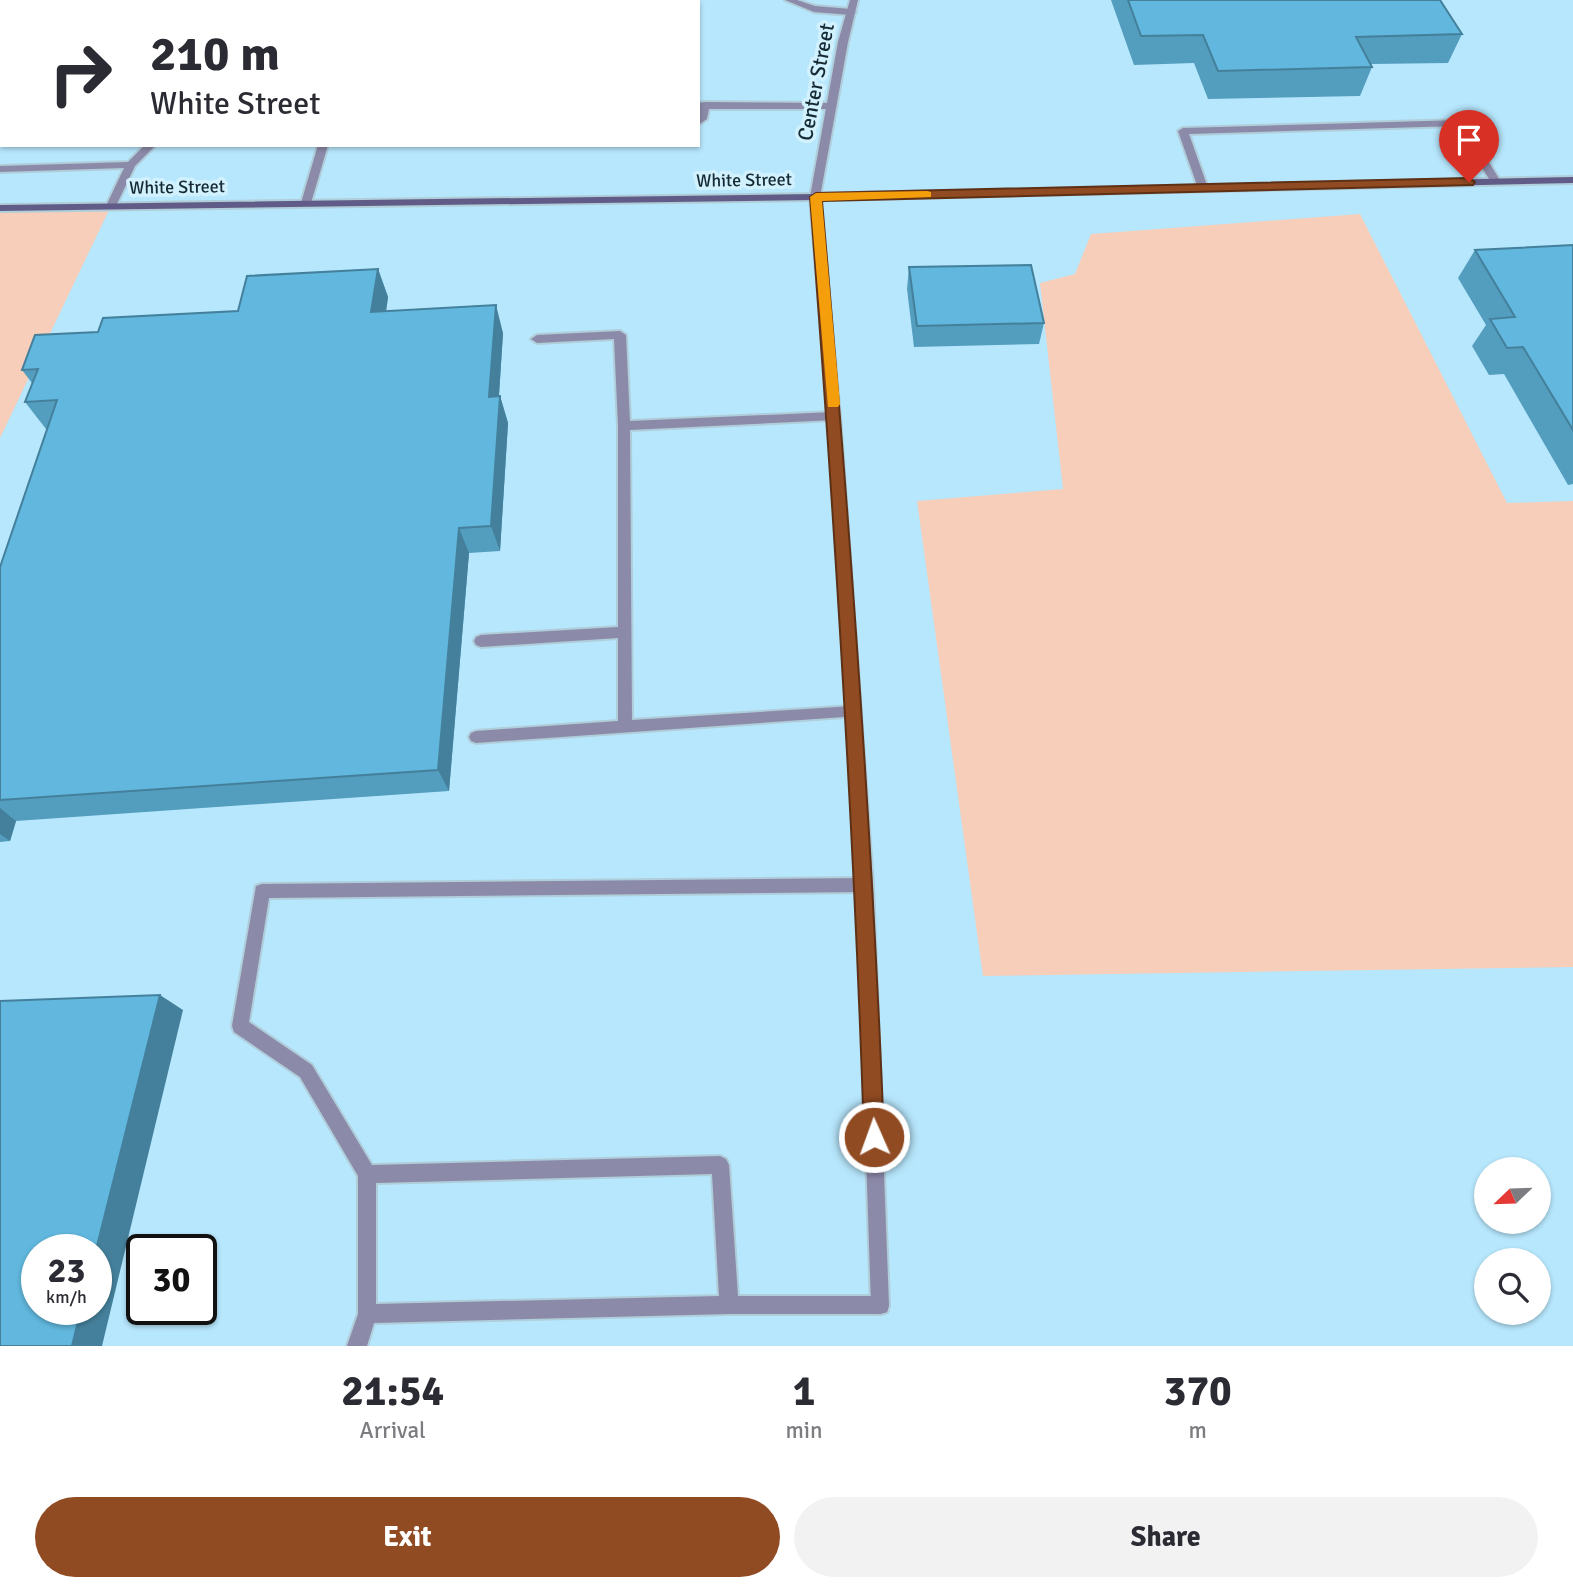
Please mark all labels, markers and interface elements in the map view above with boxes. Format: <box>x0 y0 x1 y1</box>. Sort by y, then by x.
street label: Center Street <box>792 21 840 143</box>
text: 210 m <box>150 24 280 84</box>
icon: right <box>35 28 126 119</box>
text: White Street <box>150 84 320 123</box>
pin <box>1439 110 1499 182</box>
icon: arrive <box>1450 121 1488 159</box>
street label: White Street <box>696 168 792 192</box>
street label: White Street <box>129 175 225 199</box>
position arrow <box>837 1100 911 1174</box>
north arrow <box>1474 1157 1550 1234</box>
map controls <box>1474 1157 1551 1325</box>
speed limit sign: 30 <box>126 1234 217 1325</box>
button: search <box>1474 1248 1551 1325</box>
text: 23 <box>48 1249 85 1292</box>
text: km/h <box>46 1286 87 1308</box>
text: 21:54 <box>341 1366 444 1417</box>
text: 1 <box>793 1366 815 1417</box>
text: 370 <box>1164 1366 1232 1417</box>
text: Arrival <box>360 1416 426 1445</box>
text: min <box>785 1416 823 1445</box>
text: m <box>1189 1416 1207 1445</box>
button: Exit <box>35 1497 780 1577</box>
button: Share <box>794 1497 1538 1577</box>

